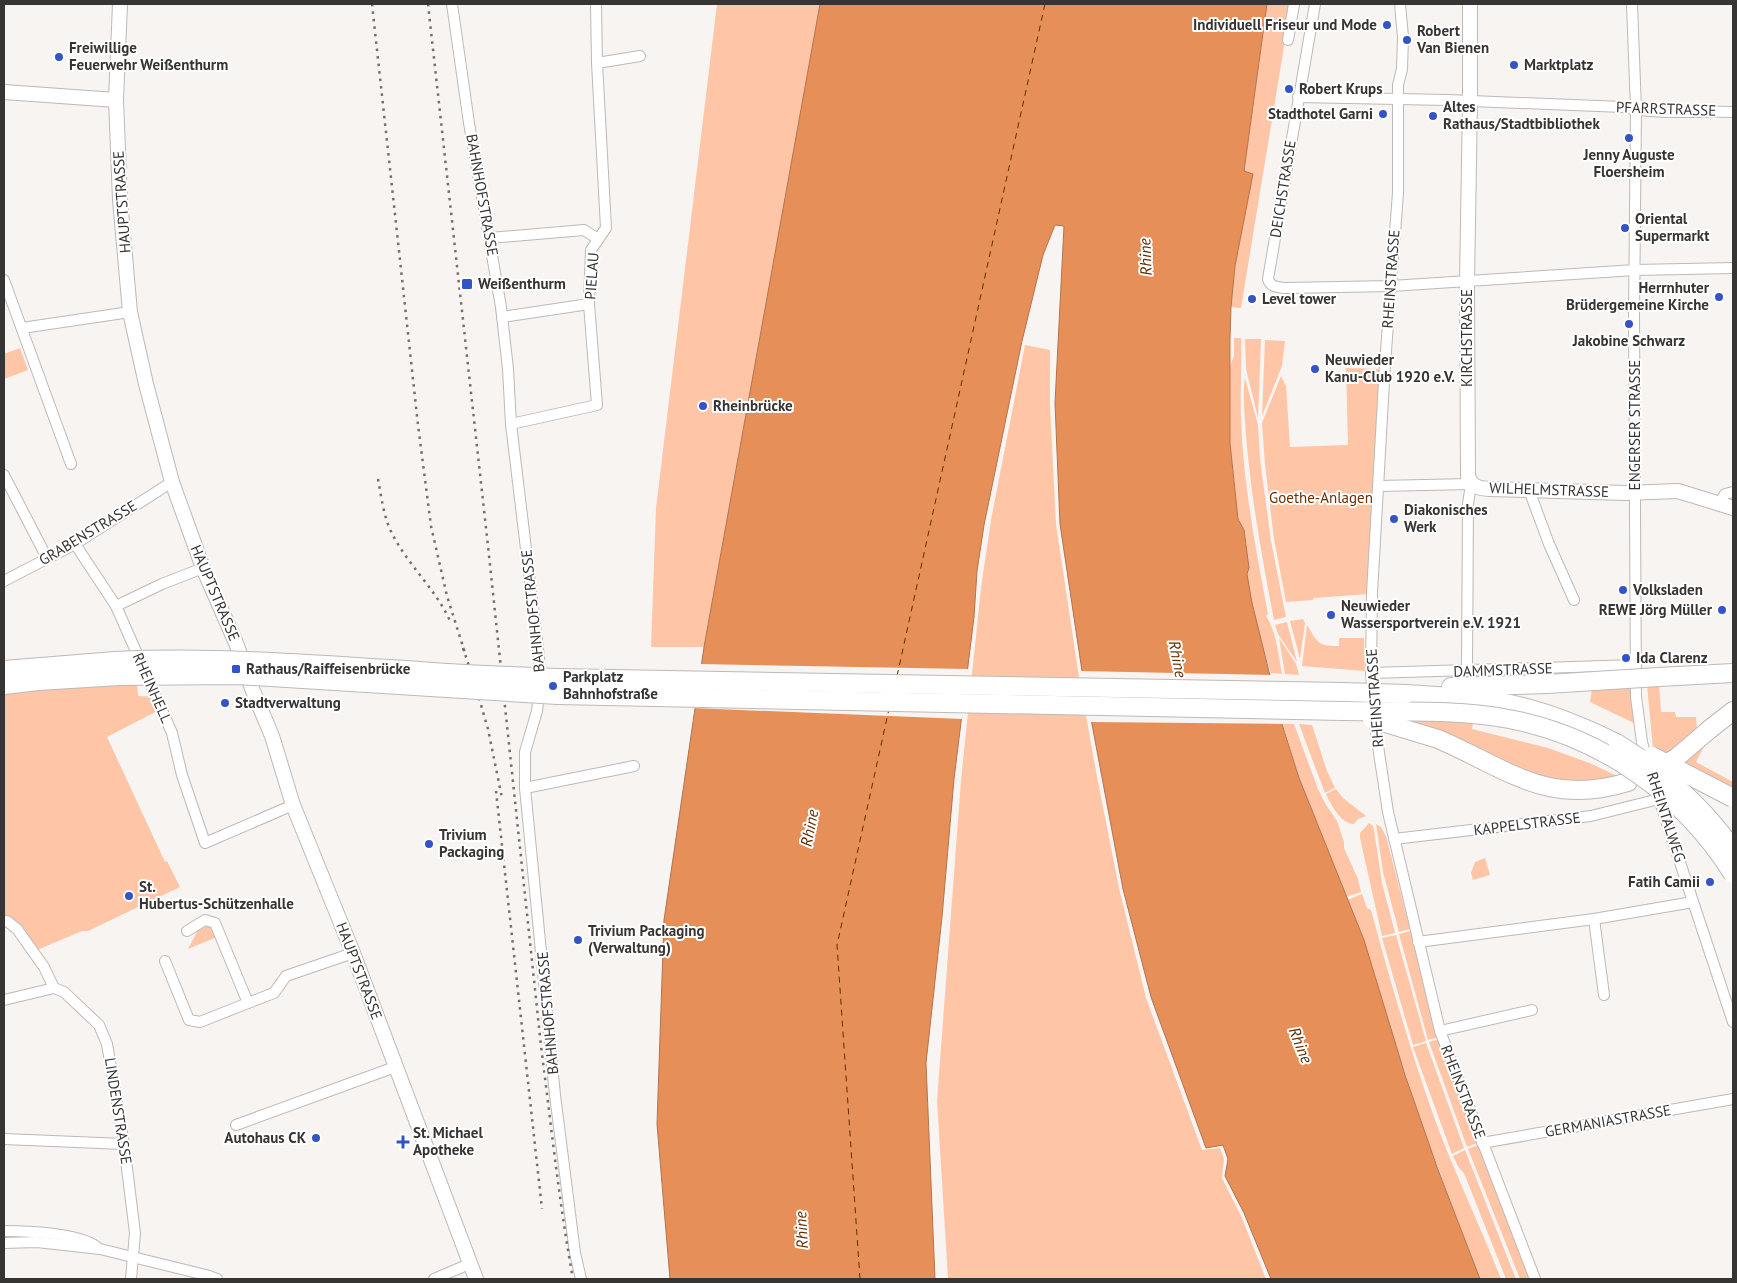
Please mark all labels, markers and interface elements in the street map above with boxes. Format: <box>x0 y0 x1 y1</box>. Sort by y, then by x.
place label: Individuell Friseur und Mode <box>1193 15 1377 34</box>
marker: Individuell Friseur und Mode <box>1381 19 1393 31</box>
place label: Robert Van Bienen <box>1416 21 1489 57</box>
marker: Robert Van Bienen <box>1401 34 1413 46</box>
place label: Freiwillige Feuerwehr Weißenthurm <box>69 38 228 74</box>
marker: Freiwillige Feuerwehr Weißenthurm <box>53 51 65 63</box>
place label: Marktplatz <box>1524 55 1593 74</box>
marker: Marktplatz <box>1508 59 1520 71</box>
place label: Robert Krups <box>1299 79 1383 98</box>
marker: Robert Krups <box>1283 83 1295 95</box>
place label: Altes Rathaus/Stadtbibliothek <box>1443 97 1600 133</box>
street label: PFARRSTRASSE <box>1616 97 1716 120</box>
place label: Stadthotel Garni <box>1268 104 1373 123</box>
marker: Stadthotel Garni <box>1377 108 1389 120</box>
marker: Altes Rathaus/Stadtbibliothek <box>1427 110 1439 122</box>
marker: Jenny Auguste Floersheim <box>1623 132 1635 144</box>
street label: BAHNHOFSTRASSE <box>462 133 503 257</box>
street label: DEICHSTRASSE <box>1265 139 1300 239</box>
place label: Jenny Auguste Floersheim <box>1582 145 1675 181</box>
street label: HAUPTSTRASSE <box>108 150 135 254</box>
place label: Oriental Supermarkt <box>1635 209 1710 245</box>
marker: Oriental Supermarkt <box>1619 222 1631 234</box>
street label: RHEINSTRASSE <box>1378 229 1403 329</box>
water label: Rhine <box>1134 237 1156 276</box>
street label: PIELAU <box>580 252 603 300</box>
place label: Weißenthurm <box>478 274 566 293</box>
marker: Weißenthurm <box>460 277 474 291</box>
place label: Herrnhuter Brüdergemeine Kirche <box>1566 278 1710 314</box>
place label: Level tower <box>1262 289 1337 308</box>
street label: KIRCHSTRASSE <box>1457 289 1476 387</box>
marker: Herrnhuter Brüdergemeine Kirche <box>1713 291 1725 303</box>
marker: Level tower <box>1246 293 1258 305</box>
marker: Jakobine Schwarz <box>1623 318 1635 330</box>
place label: Jakobine Schwarz <box>1572 331 1685 350</box>
place label: Neuwieder Kanu-Club 1920 e.V. <box>1325 350 1455 386</box>
street label: ENGERSER STRASSE <box>1625 360 1644 490</box>
marker: Neuwieder Kanu-Club 1920 e.V. <box>1309 363 1321 375</box>
place label: Rheinbrücke <box>713 396 793 415</box>
marker: Rheinbrücke <box>697 400 709 412</box>
street label: WILHELMSTRASSE <box>1489 478 1609 501</box>
park label: Goethe-Anlagen <box>1269 488 1373 507</box>
street label: GRABENSTRASSE <box>35 496 140 569</box>
place label: Diakonisches Werk <box>1404 500 1488 536</box>
marker: Diakonisches Werk <box>1388 513 1400 525</box>
street label: HAUPTSTRASSE <box>187 542 244 644</box>
street label: BAHNHOFSTRASSE <box>517 549 548 673</box>
place label: Volksladen <box>1632 580 1703 599</box>
marker: Volksladen <box>1617 584 1629 596</box>
place label: Neuwieder Wassersportverein e.V. 1921 <box>1341 596 1521 632</box>
place label: REWE Jörg Müller <box>1599 600 1713 619</box>
marker: REWE Jörg Müller <box>1716 604 1728 616</box>
marker: Neuwieder Wassersportverein e.V. 1921 <box>1325 609 1337 621</box>
water label: Rhine <box>1165 639 1192 680</box>
street label: RHEINSTRASSE <box>1362 648 1387 748</box>
place label: Ida Clarenz <box>1636 648 1708 667</box>
street label: RHEINHELL <box>128 650 177 726</box>
marker: Ida Clarenz <box>1620 652 1632 664</box>
street label: DAMMSTRASSE <box>1453 658 1553 681</box>
place label: Rathaus/Raiffeisenbrücke <box>246 659 411 678</box>
marker: Rathaus/Raiffeisenbrücke <box>230 663 242 675</box>
place label: Parkplatz Bahnhofstraße <box>563 667 658 703</box>
marker: Parkplatz Bahnhofstraße <box>547 680 559 692</box>
place label: Stadtverwaltung <box>235 693 341 712</box>
marker: Stadtverwaltung <box>219 697 231 709</box>
street label: RHEINTALWEG <box>1643 769 1690 864</box>
water label: Rhine <box>796 807 823 848</box>
street label: KAPPELSTRASSE <box>1472 808 1582 839</box>
place label: Trivium Packaging <box>439 825 504 861</box>
marker: Trivium Packaging <box>423 838 435 850</box>
place label: Fatih Camii <box>1628 872 1700 891</box>
marker: Fatih Camii <box>1704 876 1716 888</box>
place label: St. Hubertus-Schützenhalle <box>139 877 294 913</box>
marker: St. Hubertus-Schützenhalle <box>123 890 135 902</box>
street label: HAUPTSTRASSE <box>332 919 387 1022</box>
place label: Trivium Packaging (Verwaltung) <box>588 921 705 957</box>
marker: Trivium Packaging (Verwaltung) <box>572 934 584 946</box>
street label: BAHNHOFSTRASSE <box>533 951 562 1075</box>
water label: Rhine <box>1285 1024 1318 1067</box>
street label: RHEINSTRASSE <box>1437 1042 1490 1141</box>
street label: LINDENSTRASSE <box>101 1056 136 1166</box>
street label: GERMANIASTRASSE <box>1543 1100 1672 1141</box>
place label: St. Michael Apotheke <box>413 1123 483 1159</box>
place label: Autohaus CK <box>224 1128 307 1147</box>
marker: Autohaus CK <box>310 1132 322 1144</box>
marker: St. Michael Apotheke <box>397 1136 409 1148</box>
water label: Rhine <box>790 1210 812 1249</box>

